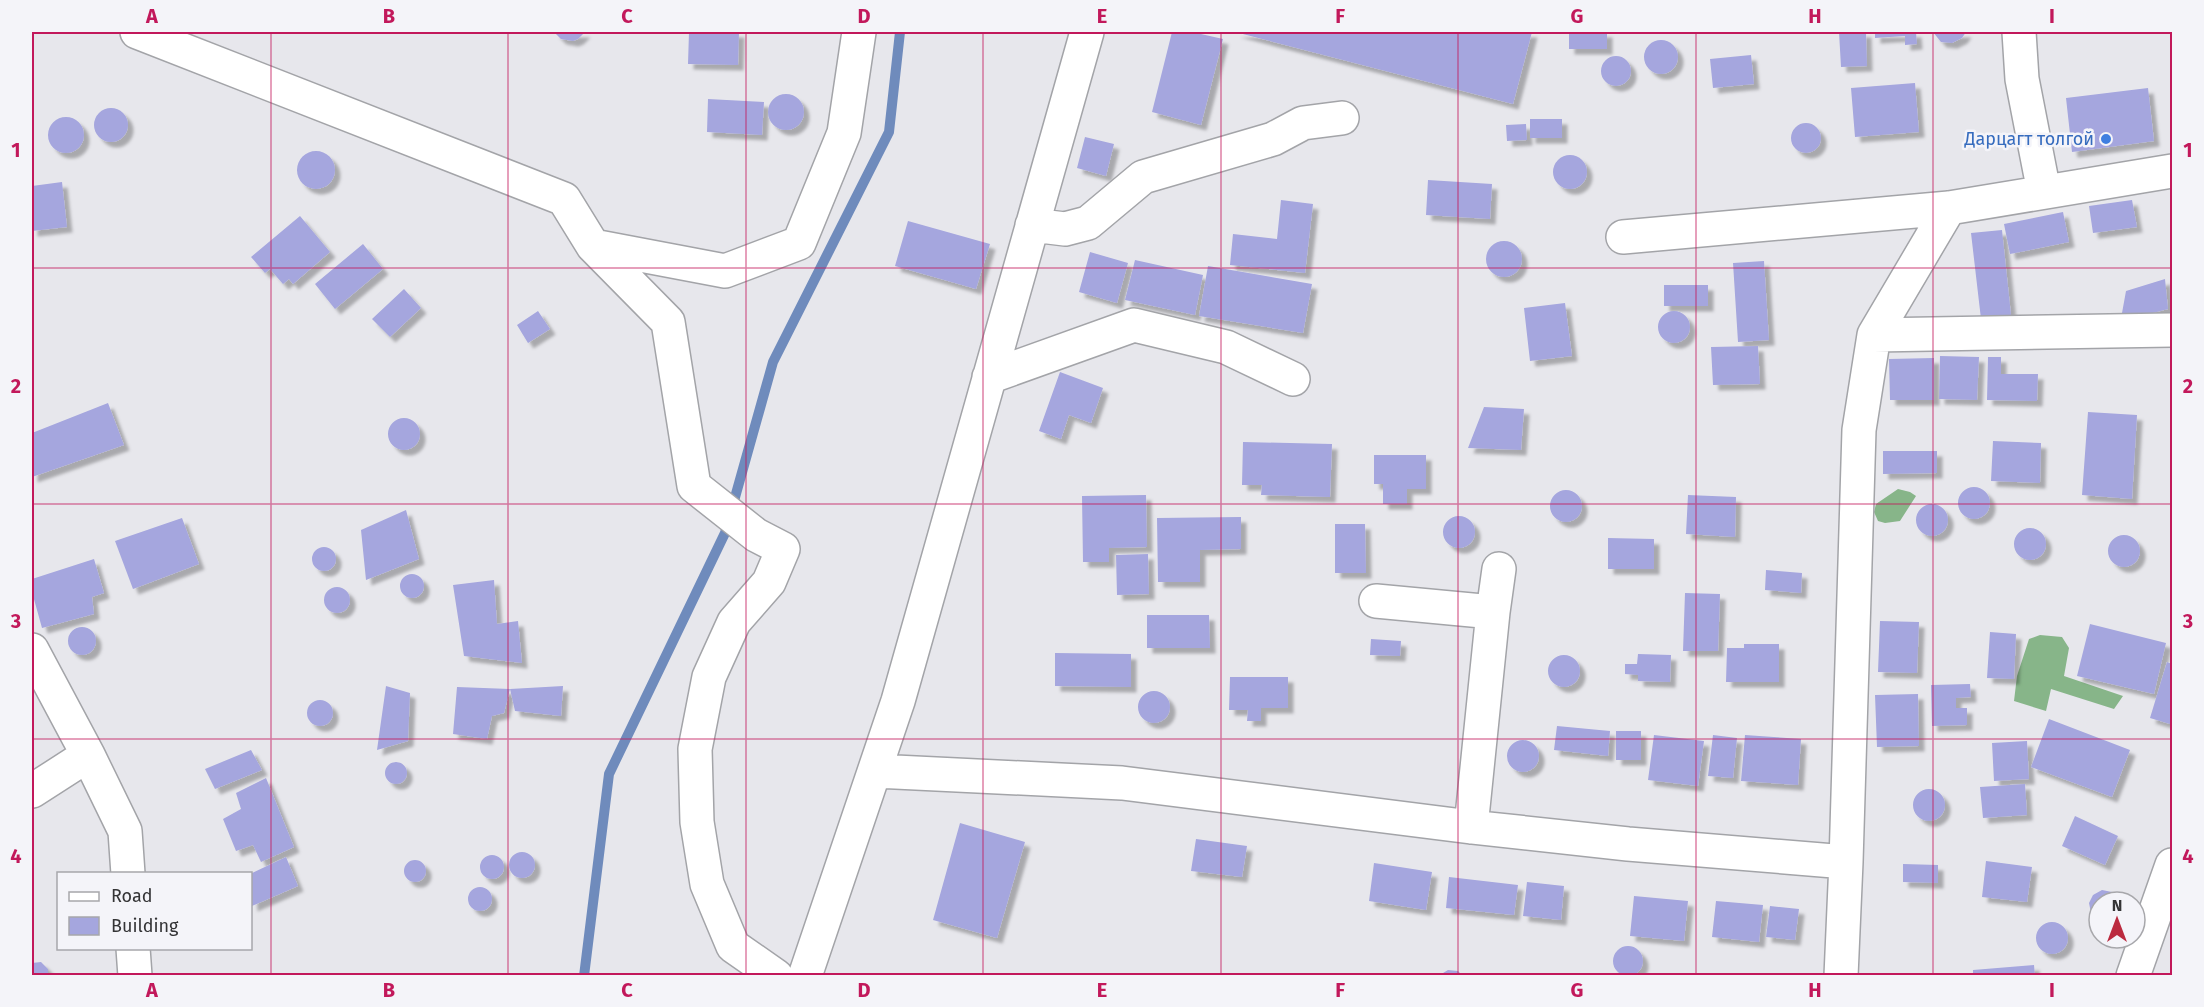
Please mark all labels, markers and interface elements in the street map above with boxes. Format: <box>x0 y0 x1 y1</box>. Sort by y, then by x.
text: A <box>145 4 159 28</box>
text: B <box>383 4 395 28</box>
text: C <box>621 4 633 28</box>
text: D <box>857 4 871 28</box>
text: E <box>1097 4 1107 28</box>
text: F <box>1335 4 1345 28</box>
text: G <box>1571 4 1583 28</box>
text: H <box>1808 4 1822 28</box>
text: I <box>2049 4 2055 28</box>
place label: Дарцагт толгой <box>1963 128 2094 150</box>
marker: Дарцагт толгой <box>2099 132 2113 146</box>
text: 1 <box>11 138 21 162</box>
text: 1 <box>2183 138 2193 162</box>
text: 2 <box>11 374 21 398</box>
text: 2 <box>2183 374 2193 398</box>
text: 3 <box>10 609 21 633</box>
text: 3 <box>2182 609 2193 633</box>
text: 4 <box>10 844 22 868</box>
text: 4 <box>2182 844 2194 868</box>
legend <box>57 872 252 950</box>
text: Road <box>111 885 153 907</box>
north arrow <box>2087 890 2147 950</box>
text: N <box>2112 896 2122 915</box>
text: Building <box>111 915 179 937</box>
text: A <box>145 978 159 1002</box>
text: B <box>383 978 395 1002</box>
text: C <box>621 978 633 1002</box>
text: D <box>857 978 871 1002</box>
text: E <box>1097 978 1107 1002</box>
text: F <box>1335 978 1345 1002</box>
text: G <box>1571 978 1583 1002</box>
text: H <box>1808 978 1822 1002</box>
text: I <box>2049 978 2055 1002</box>

